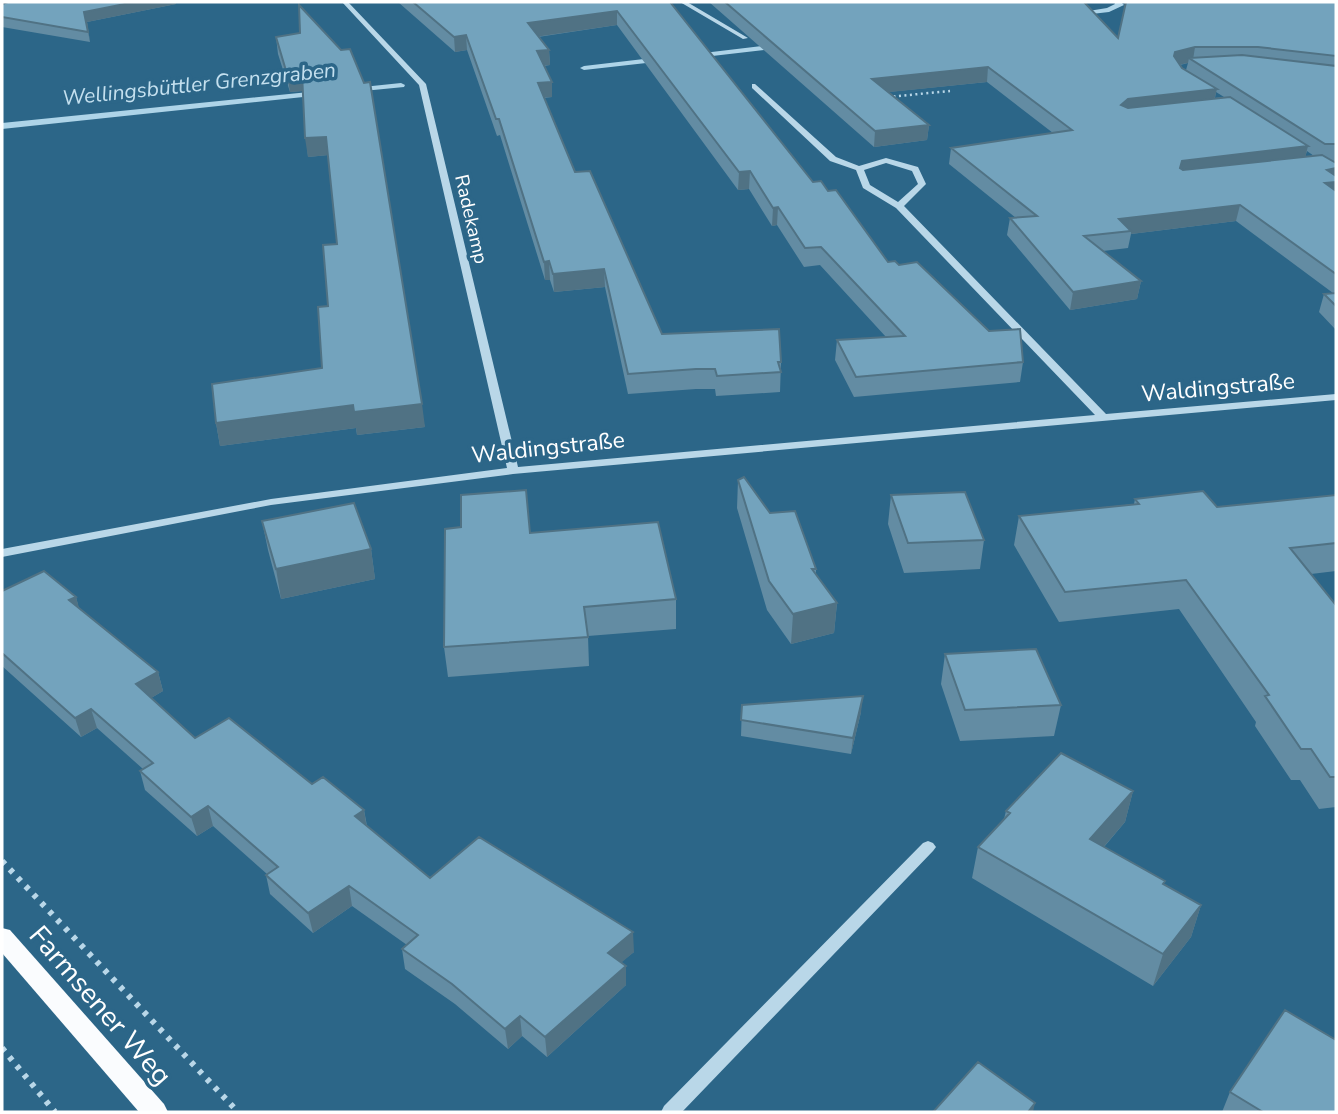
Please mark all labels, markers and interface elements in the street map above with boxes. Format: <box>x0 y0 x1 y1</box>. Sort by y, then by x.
water label: Wellingsbüttler Grenzgraben <box>61 56 337 112</box>
street label: Radekamp <box>448 172 494 266</box>
street label: Waldingstraße <box>1140 365 1296 410</box>
street label: Waldingstraße <box>470 424 626 471</box>
street label: Farmsener Weg <box>20 918 180 1094</box>

